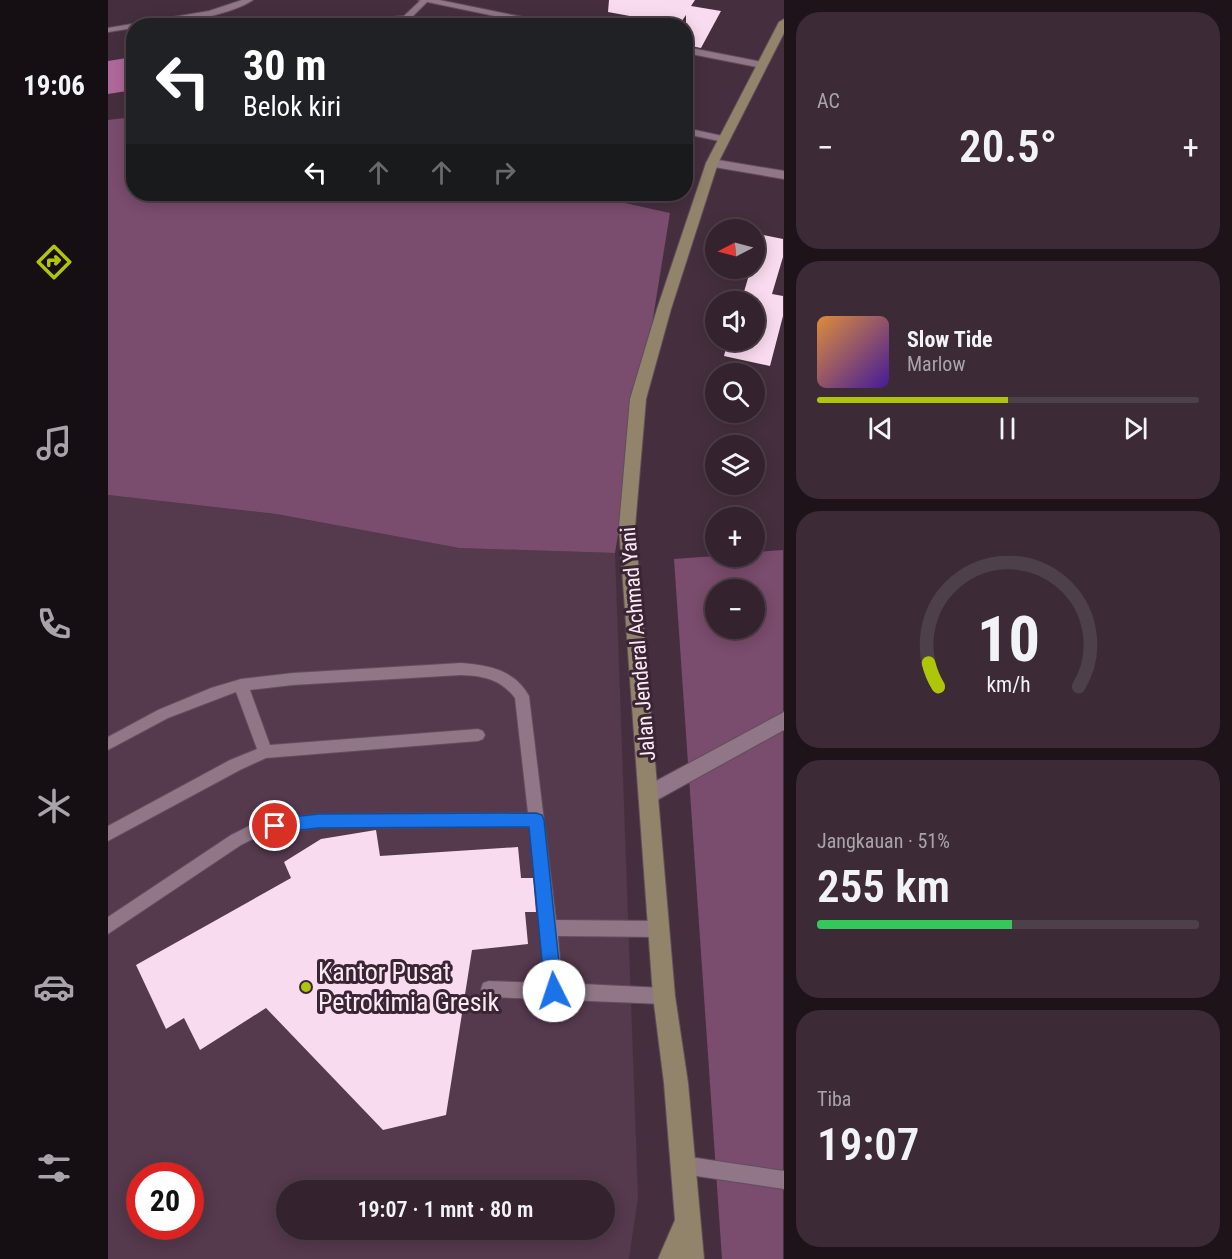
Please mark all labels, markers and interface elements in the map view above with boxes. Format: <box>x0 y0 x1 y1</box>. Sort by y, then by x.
text: 30 m <box>243 41 326 90</box>
icon: left <box>144 42 222 120</box>
text: 19:06 <box>23 70 85 102</box>
text: AC <box>817 89 840 113</box>
text: Belok kiri <box>243 91 341 123</box>
text: 20.5° <box>959 120 1057 173</box>
text: − <box>817 128 834 167</box>
text: + <box>1183 128 1199 167</box>
icon: left <box>299 156 332 189</box>
icon: ahead <box>362 156 395 189</box>
icon: ahead <box>425 156 458 189</box>
icon: right <box>488 156 521 189</box>
north arrow <box>705 219 765 279</box>
map controls <box>705 219 765 639</box>
icon: directions <box>33 241 75 283</box>
button: sound <box>705 291 765 351</box>
text: Slow Tide <box>907 327 993 352</box>
text: Marlow <box>907 352 965 376</box>
button: search <box>705 363 765 423</box>
icon: previous <box>864 412 897 445</box>
icon: pause <box>991 412 1024 445</box>
icon: next <box>1119 412 1152 445</box>
icon: music <box>33 422 75 464</box>
button: layers <box>705 435 765 495</box>
button: + <box>705 507 765 567</box>
street label: Jalan Jenderal Achmad Yani <box>616 526 660 762</box>
button: − <box>705 579 765 639</box>
icon: phone <box>33 603 75 645</box>
text: 10 <box>976 603 1040 676</box>
text: km/h <box>986 672 1030 697</box>
icon: climate <box>33 785 75 827</box>
pin <box>249 800 300 851</box>
icon: arrive <box>258 809 291 842</box>
text: Jangkauan · 51% <box>817 829 950 853</box>
text: 255 km <box>817 860 950 913</box>
place label: Kantor Pusat Petrokimia Gresik <box>318 957 500 1017</box>
position arrow <box>522 959 586 1023</box>
icon: car <box>33 966 75 1008</box>
marker: Kantor Pusat Petrokimia Gresik <box>299 980 313 994</box>
text: Tiba <box>817 1087 851 1111</box>
text: 19:07 <box>817 1118 919 1171</box>
icon: filters <box>33 1147 75 1189</box>
speed limit sign: 20 <box>126 1162 204 1240</box>
text: 19:07 · 1 mnt · 80 m <box>357 1197 534 1222</box>

